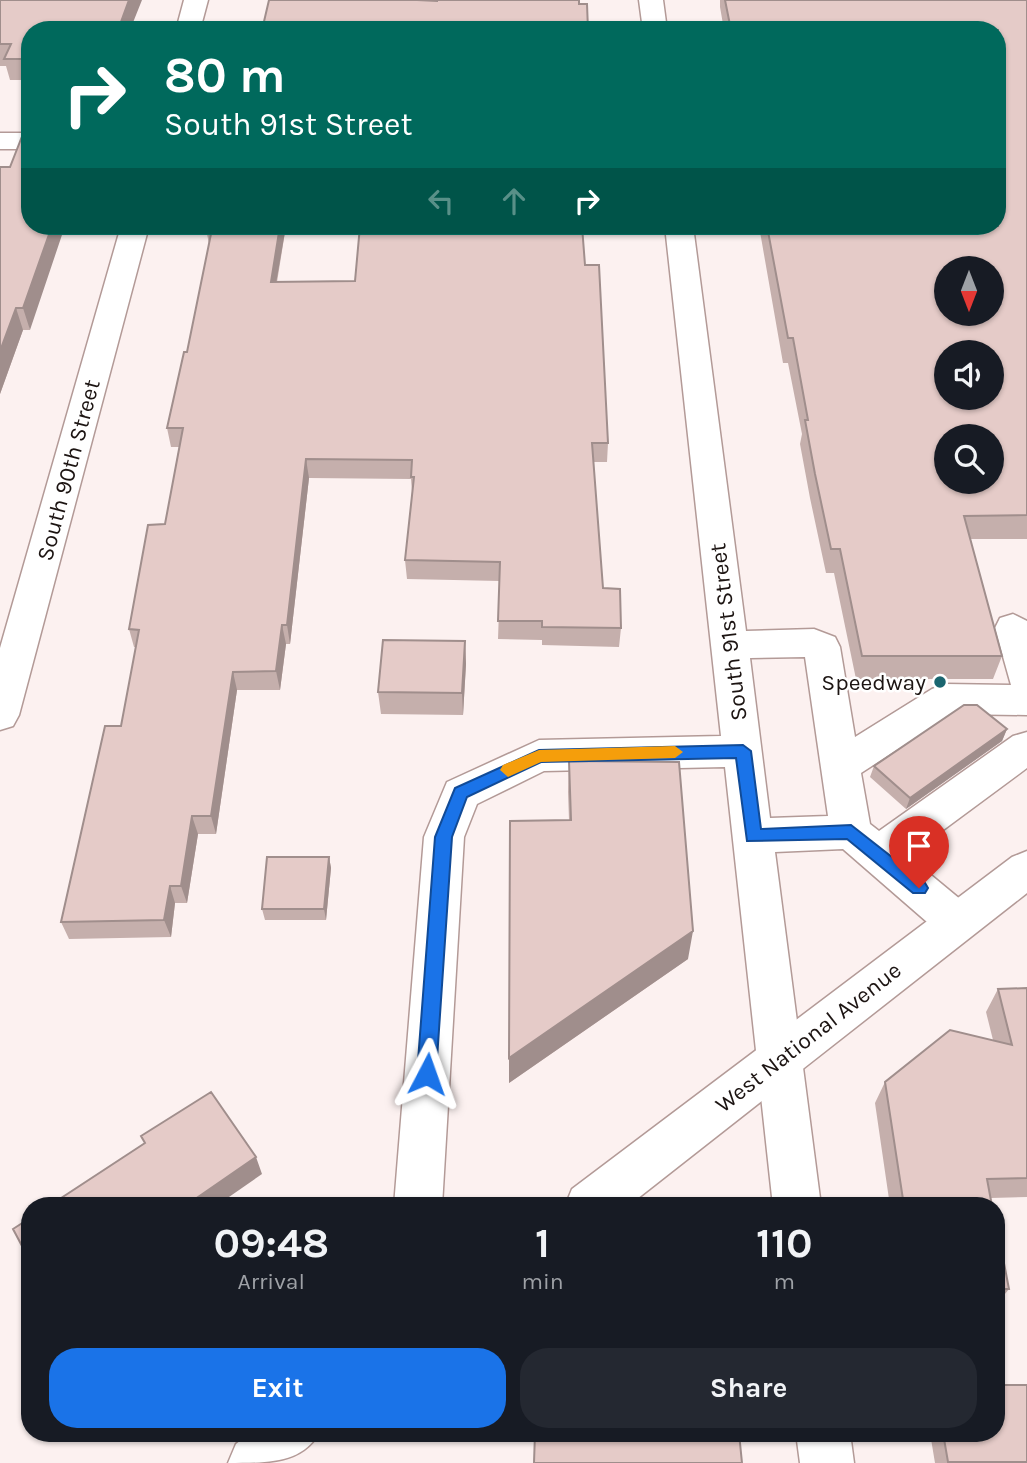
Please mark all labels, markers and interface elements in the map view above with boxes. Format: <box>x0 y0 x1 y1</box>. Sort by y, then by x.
text: 80 m <box>164 47 286 104</box>
icon: right <box>49 49 140 140</box>
text: South 91st Street <box>164 106 413 143</box>
icon: left <box>422 182 460 220</box>
icon: ahead <box>495 182 533 220</box>
icon: right <box>568 182 606 220</box>
north arrow <box>934 256 1004 326</box>
map controls <box>934 256 1004 494</box>
button: sound <box>934 340 1004 410</box>
street label: South 90th Street <box>31 376 106 564</box>
button: search <box>934 424 1004 494</box>
street label: South 91st Street <box>704 541 753 722</box>
place label: Speedway <box>821 669 926 696</box>
marker: Speedway <box>932 674 948 690</box>
pin <box>889 816 949 888</box>
icon: arrive <box>900 827 938 865</box>
street label: West National Avenue <box>710 956 907 1118</box>
position arrow <box>390 1037 464 1111</box>
text: 09:48 <box>213 1218 329 1268</box>
text: 1 <box>535 1218 550 1268</box>
text: 110 <box>756 1218 813 1268</box>
text: Arrival <box>238 1268 305 1295</box>
text: min <box>521 1268 564 1295</box>
text: m <box>774 1268 795 1295</box>
button: Exit <box>49 1348 506 1428</box>
button: Share <box>520 1348 977 1428</box>

